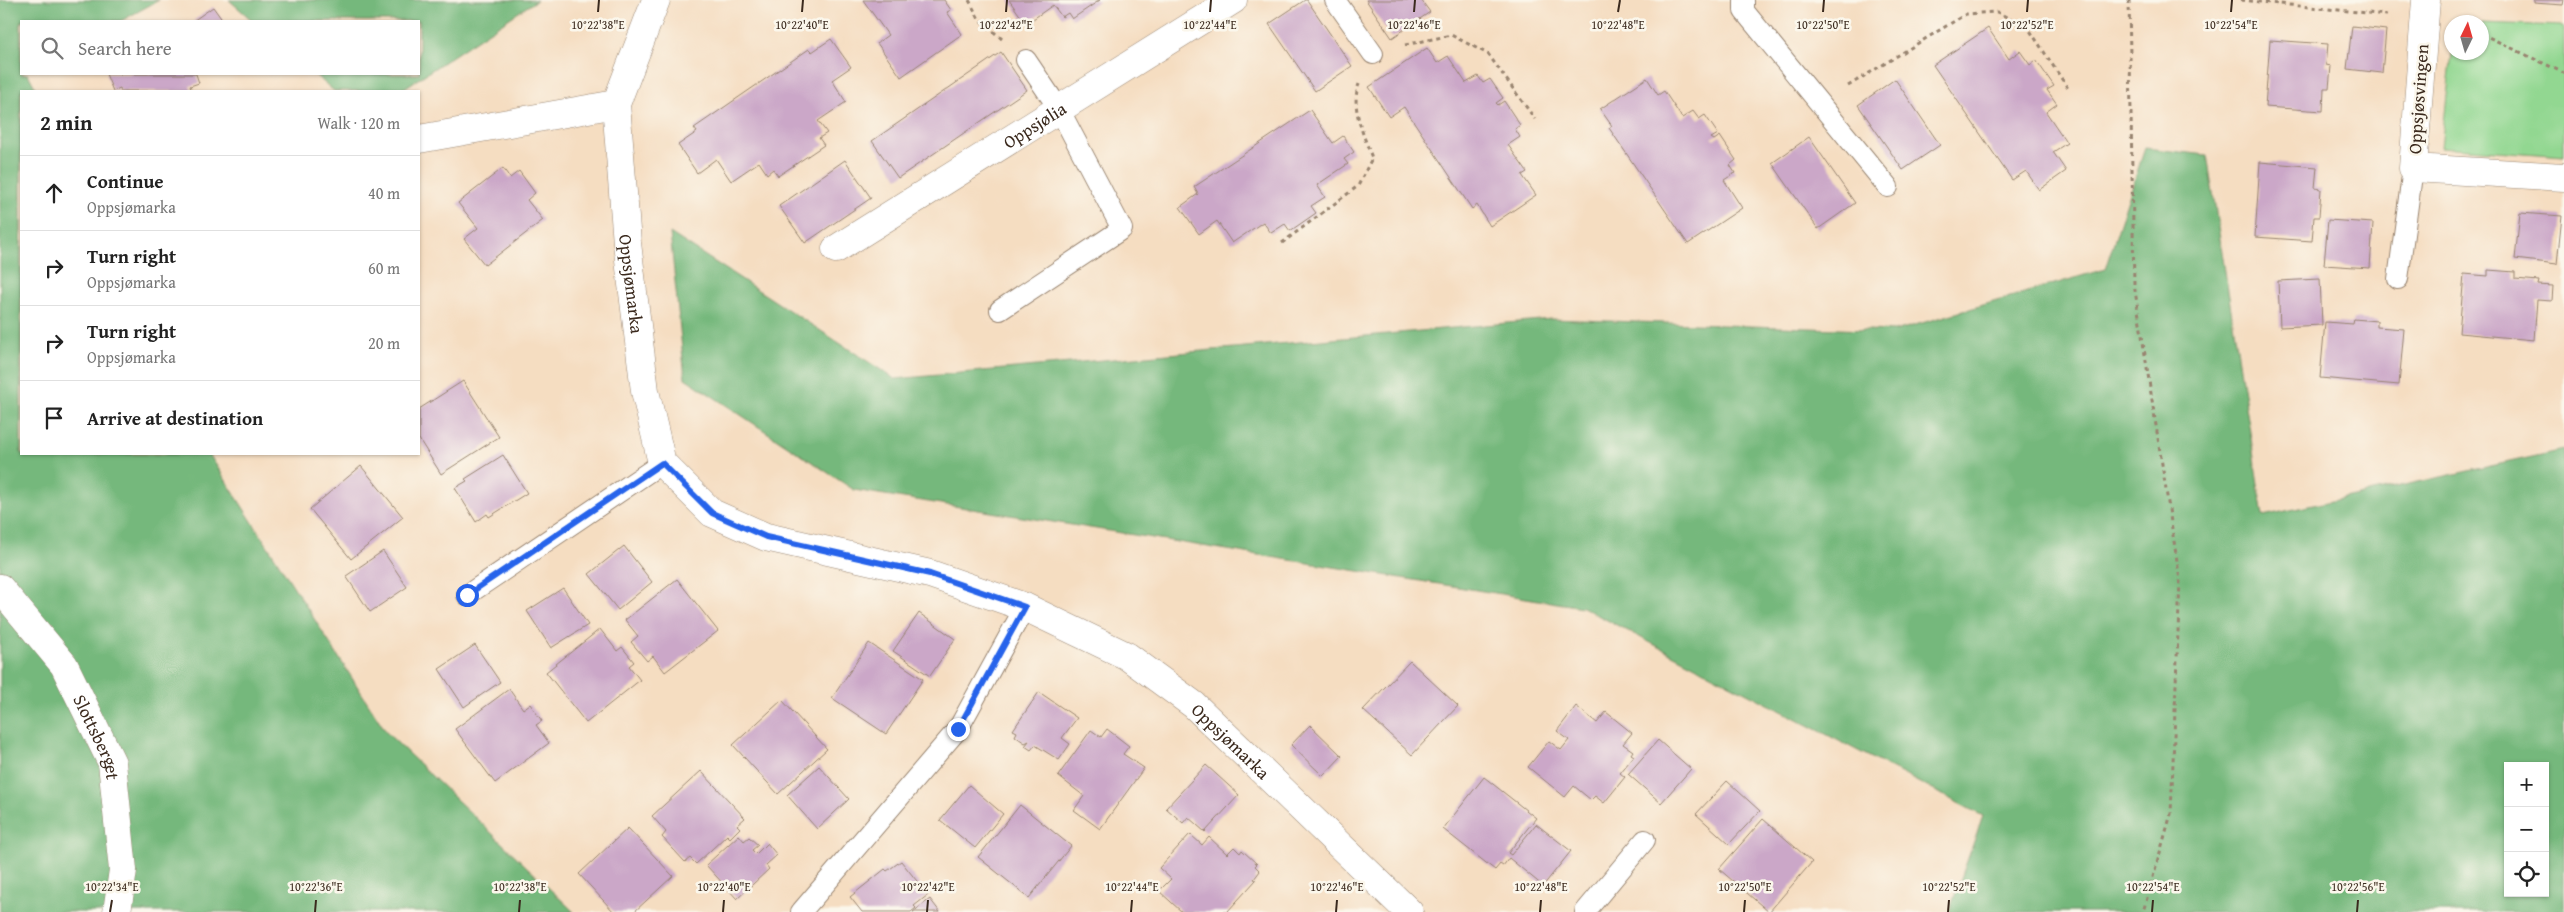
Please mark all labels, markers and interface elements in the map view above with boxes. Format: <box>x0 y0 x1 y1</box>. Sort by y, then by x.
north arrow <box>2444 15 2489 60</box>
text: 10°22'38"E <box>571 16 625 33</box>
text: 10°22'40"E <box>775 16 829 33</box>
text: 10°22'42"E <box>979 16 1033 33</box>
text: 10°22'44"E <box>1183 16 1237 33</box>
text: 10°22'46"E <box>1387 16 1441 33</box>
text: 10°22'48"E <box>1591 16 1645 33</box>
text: 10°22'50"E <box>1796 16 1850 33</box>
text: 10°22'52"E <box>2000 16 2054 33</box>
text: 10°22'54"E <box>2204 16 2258 33</box>
search box <box>20 20 420 75</box>
icon: search <box>38 34 66 62</box>
text: Search here <box>78 34 172 62</box>
street label: Oppsjøsvingen <box>2401 43 2435 155</box>
street label: Oppsjølia <box>997 94 1072 155</box>
text: 2 min <box>40 107 92 138</box>
text: Walk · 120 m <box>317 111 400 135</box>
text: Continue <box>87 167 164 195</box>
icon: ahead <box>40 179 68 207</box>
text: 40 m <box>368 181 400 205</box>
text: Oppsjømarka <box>87 195 176 219</box>
street label: Oppsjømarka <box>613 233 651 336</box>
text: Turn right <box>87 242 176 270</box>
icon: right <box>40 254 68 282</box>
text: 60 m <box>368 256 400 280</box>
text: Oppsjømarka <box>87 270 176 294</box>
text: Turn right <box>87 317 176 345</box>
icon: right <box>40 329 68 357</box>
text: 20 m <box>368 331 400 355</box>
text: Oppsjømarka <box>87 345 176 369</box>
icon: arrive <box>40 404 68 432</box>
text: Arrive at destination <box>87 404 263 432</box>
route start <box>456 584 479 607</box>
street label: Slottsberget <box>67 690 127 782</box>
street label: Oppsjømarka <box>1186 696 1277 785</box>
route end <box>947 718 970 741</box>
map controls <box>2504 762 2549 897</box>
button: + <box>2504 762 2549 807</box>
button: − <box>2504 807 2549 852</box>
button: locate <box>2504 852 2549 897</box>
text: 10°22'34"E <box>85 878 139 895</box>
text: 10°22'36"E <box>289 878 343 895</box>
text: 10°22'38"E <box>493 878 547 895</box>
text: 10°22'40"E <box>697 878 751 895</box>
text: 10°22'42"E <box>901 878 955 895</box>
text: 10°22'44"E <box>1105 878 1159 895</box>
text: 10°22'46"E <box>1310 878 1364 895</box>
text: 10°22'48"E <box>1514 878 1568 895</box>
text: 10°22'50"E <box>1718 878 1772 895</box>
text: 10°22'52"E <box>1922 878 1976 895</box>
text: 10°22'54"E <box>2126 878 2180 895</box>
text: 10°22'56"E <box>2331 878 2385 895</box>

